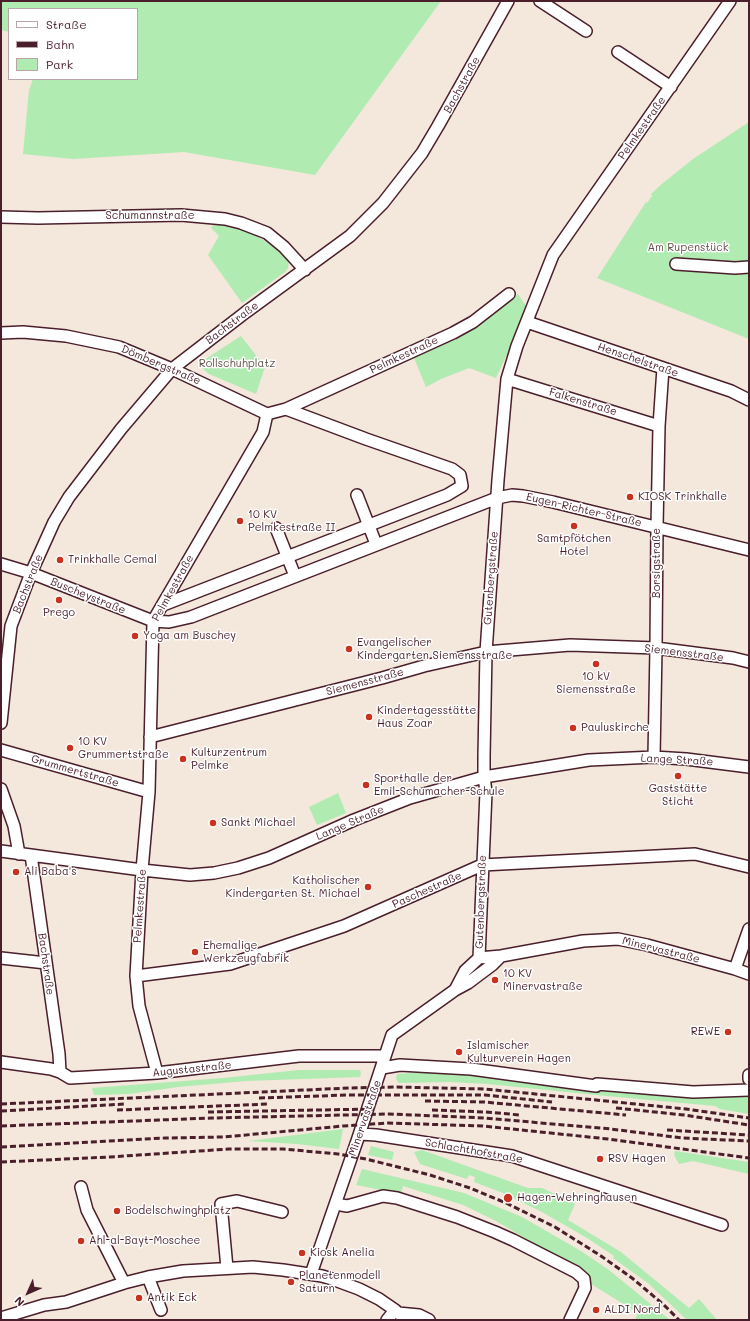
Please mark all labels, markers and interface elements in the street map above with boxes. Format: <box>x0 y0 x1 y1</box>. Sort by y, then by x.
legend <box>8 8 138 80</box>
text: Straße <box>46 16 87 32</box>
text: Bahn <box>46 36 74 52</box>
street label: Bachstraße <box>441 54 483 116</box>
text: Park <box>46 56 73 72</box>
street label: Pelmkestraße <box>615 94 669 162</box>
street label: Schumannstraße <box>105 209 195 223</box>
park label: Am Rupenstück <box>647 241 729 255</box>
street label: Bachstraße <box>203 299 261 347</box>
street label: Pelmkestraße <box>368 333 440 377</box>
street label: Henschelstraße <box>596 340 680 380</box>
street label: Dömbergstraße <box>119 342 203 388</box>
park label: Rollschuhplatz <box>199 357 275 371</box>
street label: Falkenstraße <box>547 385 619 419</box>
street label: Eugen-Richter-Straße <box>525 490 643 530</box>
place label: KIOSK Trinkhalle <box>638 490 727 504</box>
marker: KIOSK Trinkhalle <box>625 492 635 502</box>
place label: 10 KV Pelmkestraße II <box>248 508 335 534</box>
marker: 10 KV Pelmkestraße II <box>235 516 245 526</box>
marker: Samtpfötchen Hotel <box>569 521 579 531</box>
street label: Borsigstraße <box>650 528 664 598</box>
street label: Gutenbergstraße <box>481 531 501 625</box>
place label: Samtpfötchen Hotel <box>537 532 611 558</box>
street label: Bachstraße <box>10 552 46 616</box>
street label: Pelmkestraße <box>149 552 197 624</box>
place label: Trinkhalle Cemal <box>68 553 157 567</box>
marker: Trinkhalle Cemal <box>55 555 65 565</box>
street label: Buscheystraße <box>49 575 127 617</box>
marker: Prego <box>54 595 64 605</box>
place label: Prego <box>43 606 75 620</box>
place label: Yoga am Buschey <box>143 629 236 643</box>
marker: Yoga am Buschey <box>130 631 140 641</box>
place label: Evangelischer Kindergarten Siemensstraße <box>357 636 512 662</box>
street label: Siemensstraße <box>644 642 724 664</box>
marker: Evangelischer Kindergarten Siemensstraße <box>344 644 354 654</box>
marker: 10 kV Siemensstraße <box>591 659 601 669</box>
street label: Siemensstraße <box>325 665 405 699</box>
place label: 10 kV Siemensstraße <box>556 670 636 696</box>
place label: Kindertagesstätte Haus Zoar <box>377 704 476 730</box>
marker: Kindertagesstätte Haus Zoar <box>364 712 374 722</box>
place label: Pauluskirche <box>581 721 649 735</box>
marker: Pauluskirche <box>568 723 578 733</box>
place label: 10 KV Grummertstraße <box>78 735 169 761</box>
marker: 10 KV Grummertstraße <box>65 743 75 753</box>
place label: Kulturzentrum Pelmke <box>191 746 267 772</box>
street label: Grummertstraße <box>30 752 120 790</box>
street label: Lange Straße <box>640 752 714 768</box>
marker: Kulturzentrum Pelmke <box>178 754 188 764</box>
marker: Gaststätte Sticht <box>673 771 683 781</box>
place label: Sporthalle der Emil-Schumacher-Schule <box>374 772 504 798</box>
marker: Sporthalle der Emil-Schumacher-Schule <box>361 780 371 790</box>
place label: Gaststätte Sticht <box>649 782 707 808</box>
street label: Lange Straße <box>314 803 386 843</box>
place label: Sankt Michael <box>221 816 296 830</box>
marker: Sankt Michael <box>208 818 218 828</box>
street label: Gutenbergstraße <box>473 855 489 949</box>
place label: Ali Baba's <box>24 865 77 879</box>
marker: Ali Baba's <box>11 867 21 877</box>
street label: Pelmkestraße <box>131 869 149 943</box>
street label: Paschestraße <box>390 869 464 911</box>
place label: Katholischer Kindergarten St. Michael <box>226 874 360 900</box>
marker: Katholischer Kindergarten St. Michael <box>363 882 373 892</box>
street label: Bachstraße <box>35 932 57 996</box>
street label: Minervastraße <box>621 934 701 966</box>
place label: Ehemalige Werkzeugfabrik <box>203 939 289 965</box>
marker: Ehemalige Werkzeugfabrik <box>190 947 200 957</box>
place label: 10 KV Minervastraße <box>503 967 583 993</box>
marker: 10 KV Minervastraße <box>490 975 500 985</box>
place label: REWE <box>691 1025 720 1039</box>
marker: REWE <box>723 1027 733 1037</box>
place label: Islamischer Kulturverein Hagen <box>467 1039 571 1065</box>
marker: Islamischer Kulturverein Hagen <box>454 1047 464 1057</box>
street label: Augustastraße <box>152 1058 232 1080</box>
street label: Minervastraße <box>346 1078 384 1158</box>
street label: Schlachthofstraße <box>424 1136 524 1166</box>
place label: RSV Hagen <box>608 1152 666 1166</box>
marker: RSV Hagen <box>595 1154 605 1164</box>
place label: Hagen-Wehringhausen <box>517 1191 637 1205</box>
marker: Hagen-Wehringhausen <box>502 1192 514 1204</box>
place label: Bodelschwinghplatz <box>125 1204 231 1218</box>
marker: Bodelschwinghplatz <box>112 1206 122 1216</box>
place label: Ahl-al-Bayt-Moschee <box>89 1234 200 1248</box>
marker: Ahl-al-Bayt-Moschee <box>76 1236 86 1246</box>
place label: Kiosk Anelia <box>310 1246 375 1260</box>
marker: Kiosk Anelia <box>297 1248 307 1258</box>
place label: Planetenmodell Saturn <box>299 1269 381 1295</box>
north arrow <box>8 1273 48 1313</box>
marker: Planetenmodell Saturn <box>286 1277 296 1287</box>
place label: Antik Eck <box>147 1291 197 1305</box>
marker: Antik Eck <box>134 1293 144 1303</box>
text: N <box>11 1294 27 1310</box>
place label: ALDI Nord <box>604 1303 660 1317</box>
marker: ALDI Nord <box>591 1305 601 1315</box>

